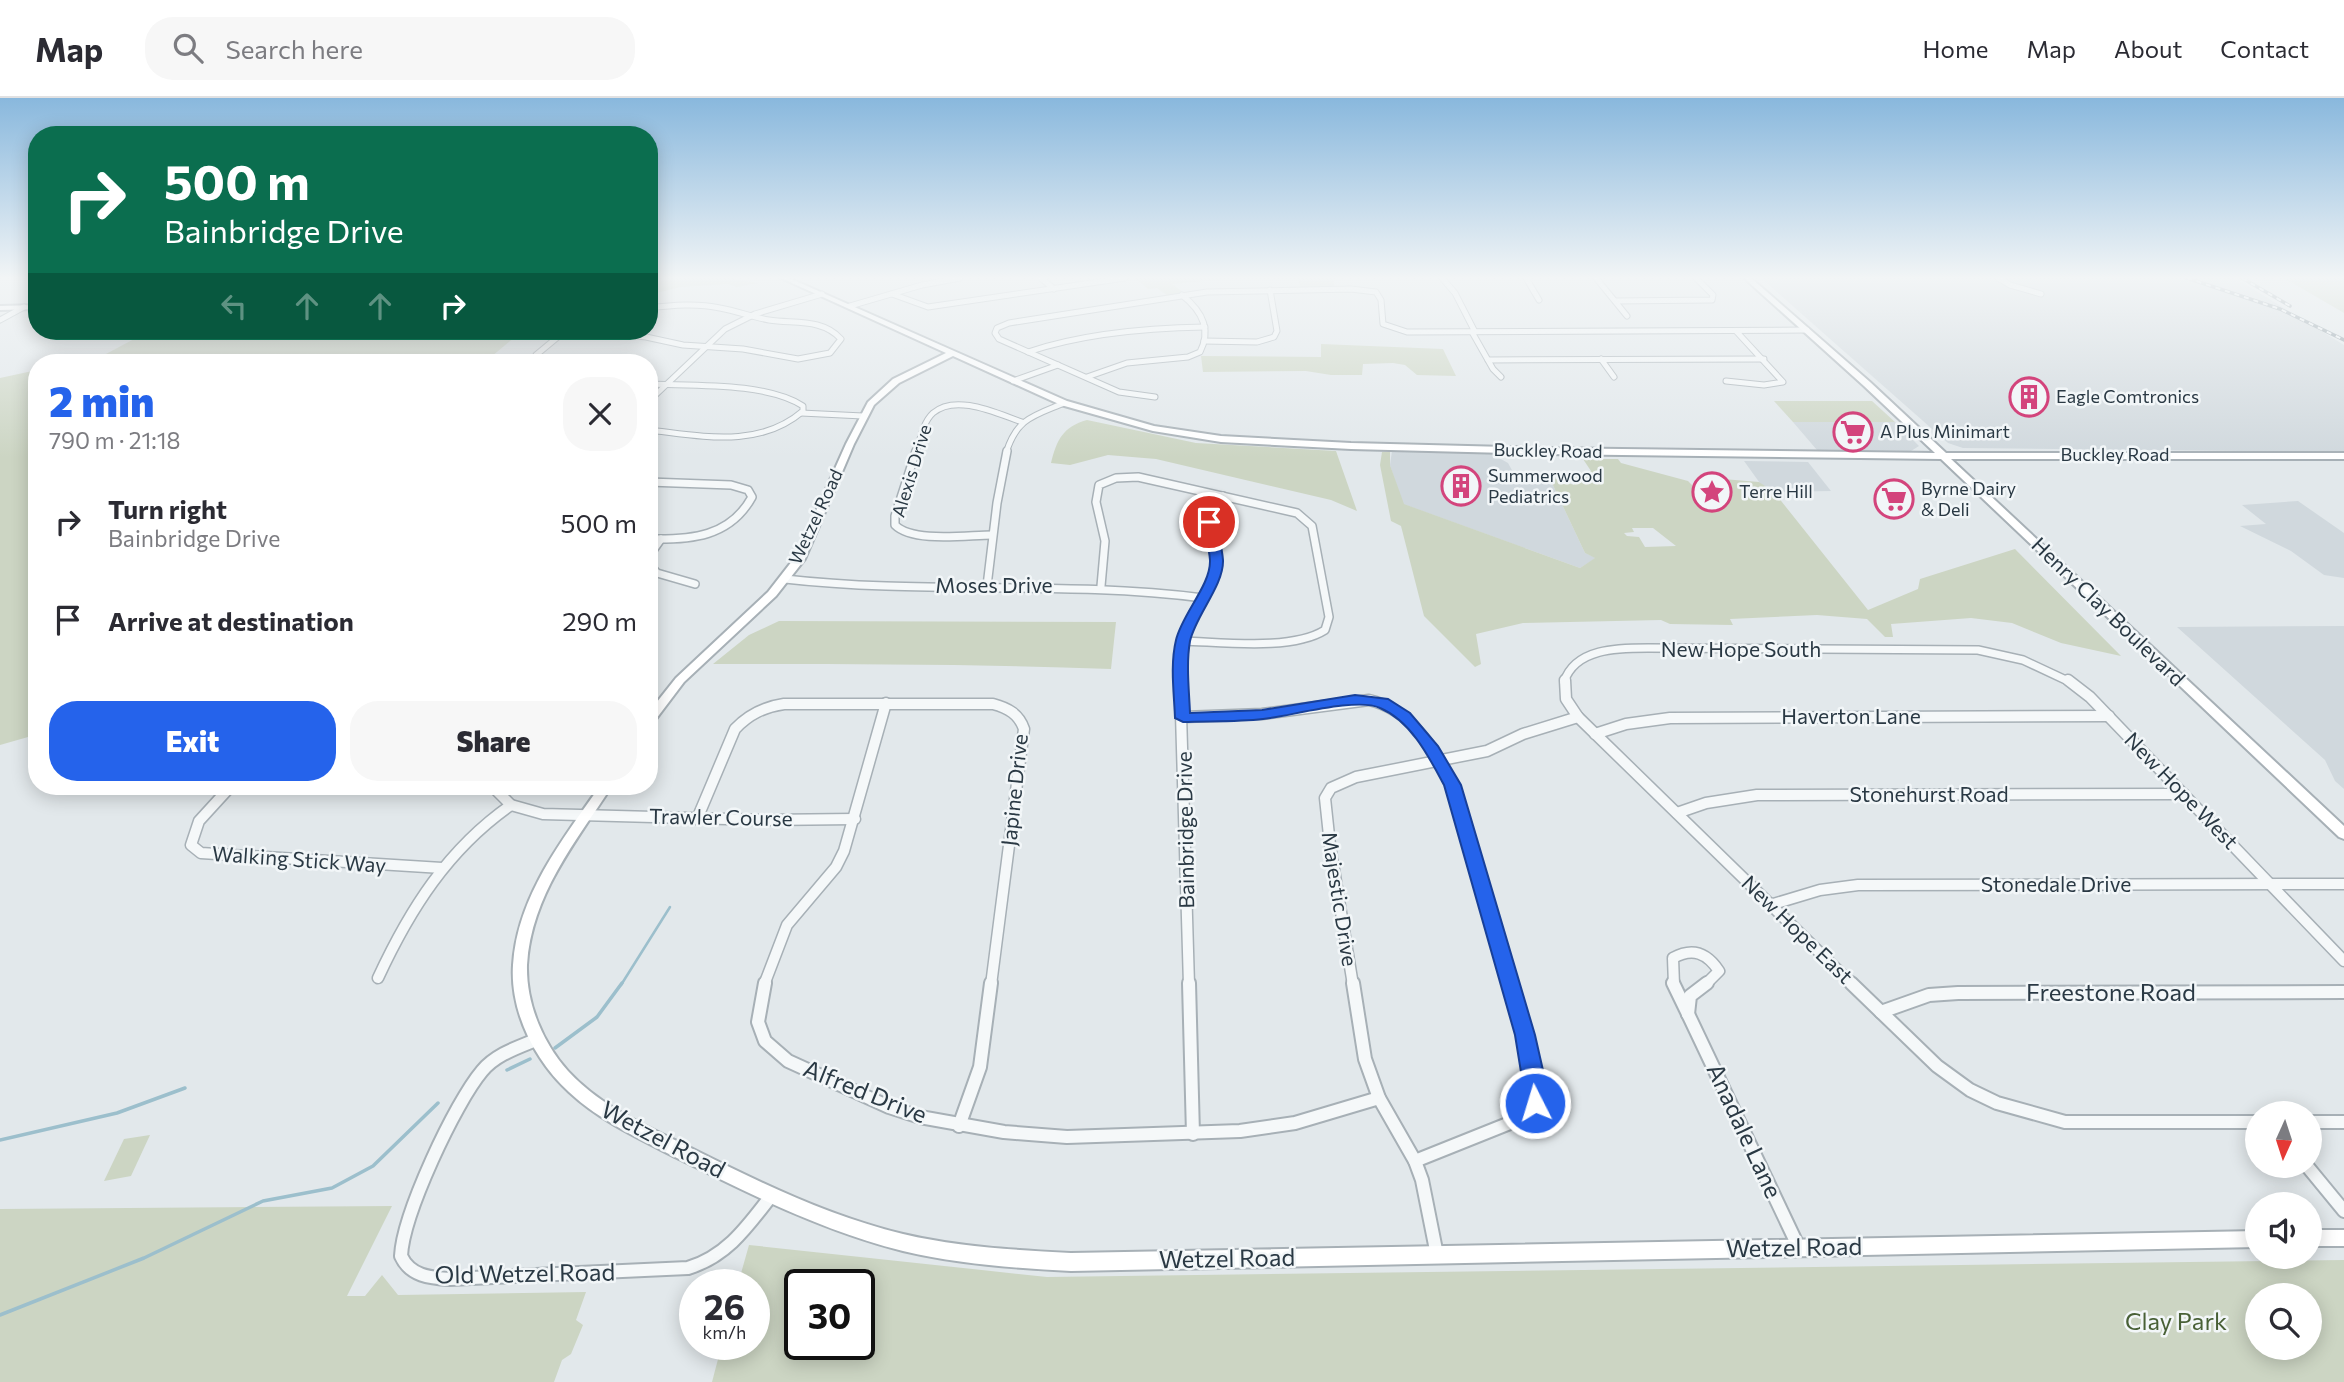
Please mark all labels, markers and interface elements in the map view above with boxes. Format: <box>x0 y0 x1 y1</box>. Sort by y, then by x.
search box <box>145 17 635 80</box>
text: Map <box>35 28 103 69</box>
icon: search <box>169 29 207 67</box>
text: Search here <box>225 33 363 64</box>
text: Home <box>1923 34 1989 63</box>
text: Map <box>2027 34 2076 63</box>
text: About <box>2114 34 2182 63</box>
text: Contact <box>2220 34 2309 63</box>
text: 500 m <box>164 150 310 210</box>
icon: right <box>49 154 140 245</box>
text: Bainbridge Drive <box>164 210 404 250</box>
icon: left <box>215 287 253 325</box>
icon: ahead <box>288 287 326 325</box>
icon: ahead <box>361 287 399 325</box>
icon: right <box>434 287 472 325</box>
text: 2 min <box>49 374 155 426</box>
building icon: Eagle Comtronics <box>2008 376 2050 418</box>
button: close <box>563 377 637 451</box>
place label: Eagle Comtronics <box>2056 385 2199 407</box>
supermarket icon: A Plus Minimart <box>1832 411 1874 453</box>
place label: A Plus Minimart <box>1880 420 2010 442</box>
street label: Alexis Drive <box>887 422 936 520</box>
text: 790 m · 21:18 <box>49 426 181 454</box>
street label: Buckley Road <box>1493 438 1603 462</box>
street label: Buckley Road <box>2061 443 2169 465</box>
place label: Summerwood Pediatrics <box>1488 464 1603 507</box>
building icon: Summerwood Pediatrics <box>1440 465 1482 507</box>
street label: Wetzel Road <box>784 466 847 568</box>
place icon: Terre Hill <box>1691 471 1733 513</box>
place label: Byrne Dairy & Deli <box>1921 477 2016 520</box>
supermarket icon: Byrne Dairy & Deli <box>1873 478 1915 520</box>
place label: Terre Hill <box>1739 480 1813 502</box>
pin <box>1179 492 1239 552</box>
text: Turn right <box>108 493 227 524</box>
icon: right <box>49 503 87 541</box>
icon: arrive <box>1190 503 1228 541</box>
text: 500 m <box>560 507 637 538</box>
text: Bainbridge Drive <box>108 524 280 552</box>
street label: Henry Clay Boulevard <box>2027 531 2191 690</box>
street label: Moses Drive <box>935 572 1053 597</box>
icon: arrive <box>49 601 87 639</box>
text: Arrive at destination <box>108 605 354 636</box>
text: 290 m <box>562 605 637 636</box>
street label: New Hope South <box>1661 636 1821 661</box>
button: Exit <box>49 701 336 781</box>
button: Share <box>350 701 637 781</box>
street label: Haverton Lane <box>1781 703 1921 728</box>
street label: New Hope West <box>2120 726 2244 853</box>
street label: Japine Drive <box>995 732 1032 847</box>
street label: Bainbridge Drive <box>1171 751 1198 909</box>
street label: Stonehurst Road <box>1849 781 2009 806</box>
street label: Trawler Course <box>649 803 793 830</box>
street label: Majestic Drive <box>1318 830 1363 968</box>
street label: Walking Stick Way <box>211 840 387 877</box>
street label: New Hope East <box>1737 870 1859 988</box>
street label: Stonedale Drive <box>1981 871 2131 896</box>
street label: Freestone Road <box>2026 977 2196 1006</box>
street label: Alfred Drive <box>800 1053 931 1128</box>
street label: Anadale Lane <box>1702 1058 1789 1202</box>
position arrow <box>1498 1066 1572 1140</box>
street label: Wetzel Road <box>597 1094 731 1184</box>
north arrow <box>2245 1101 2322 1178</box>
map controls <box>2245 1101 2322 1360</box>
button: sound <box>2245 1192 2322 1269</box>
street label: Wetzel Road <box>1726 1231 1862 1262</box>
street label: Wetzel Road <box>1159 1242 1295 1273</box>
street label: Old Wetzel Road <box>434 1256 616 1289</box>
speed limit sign: 30 <box>784 1269 875 1360</box>
button: search <box>2245 1283 2322 1360</box>
text: 26 <box>704 1284 745 1327</box>
park label: Clay Park <box>2125 1306 2227 1335</box>
text: km/h <box>703 1321 746 1343</box>

